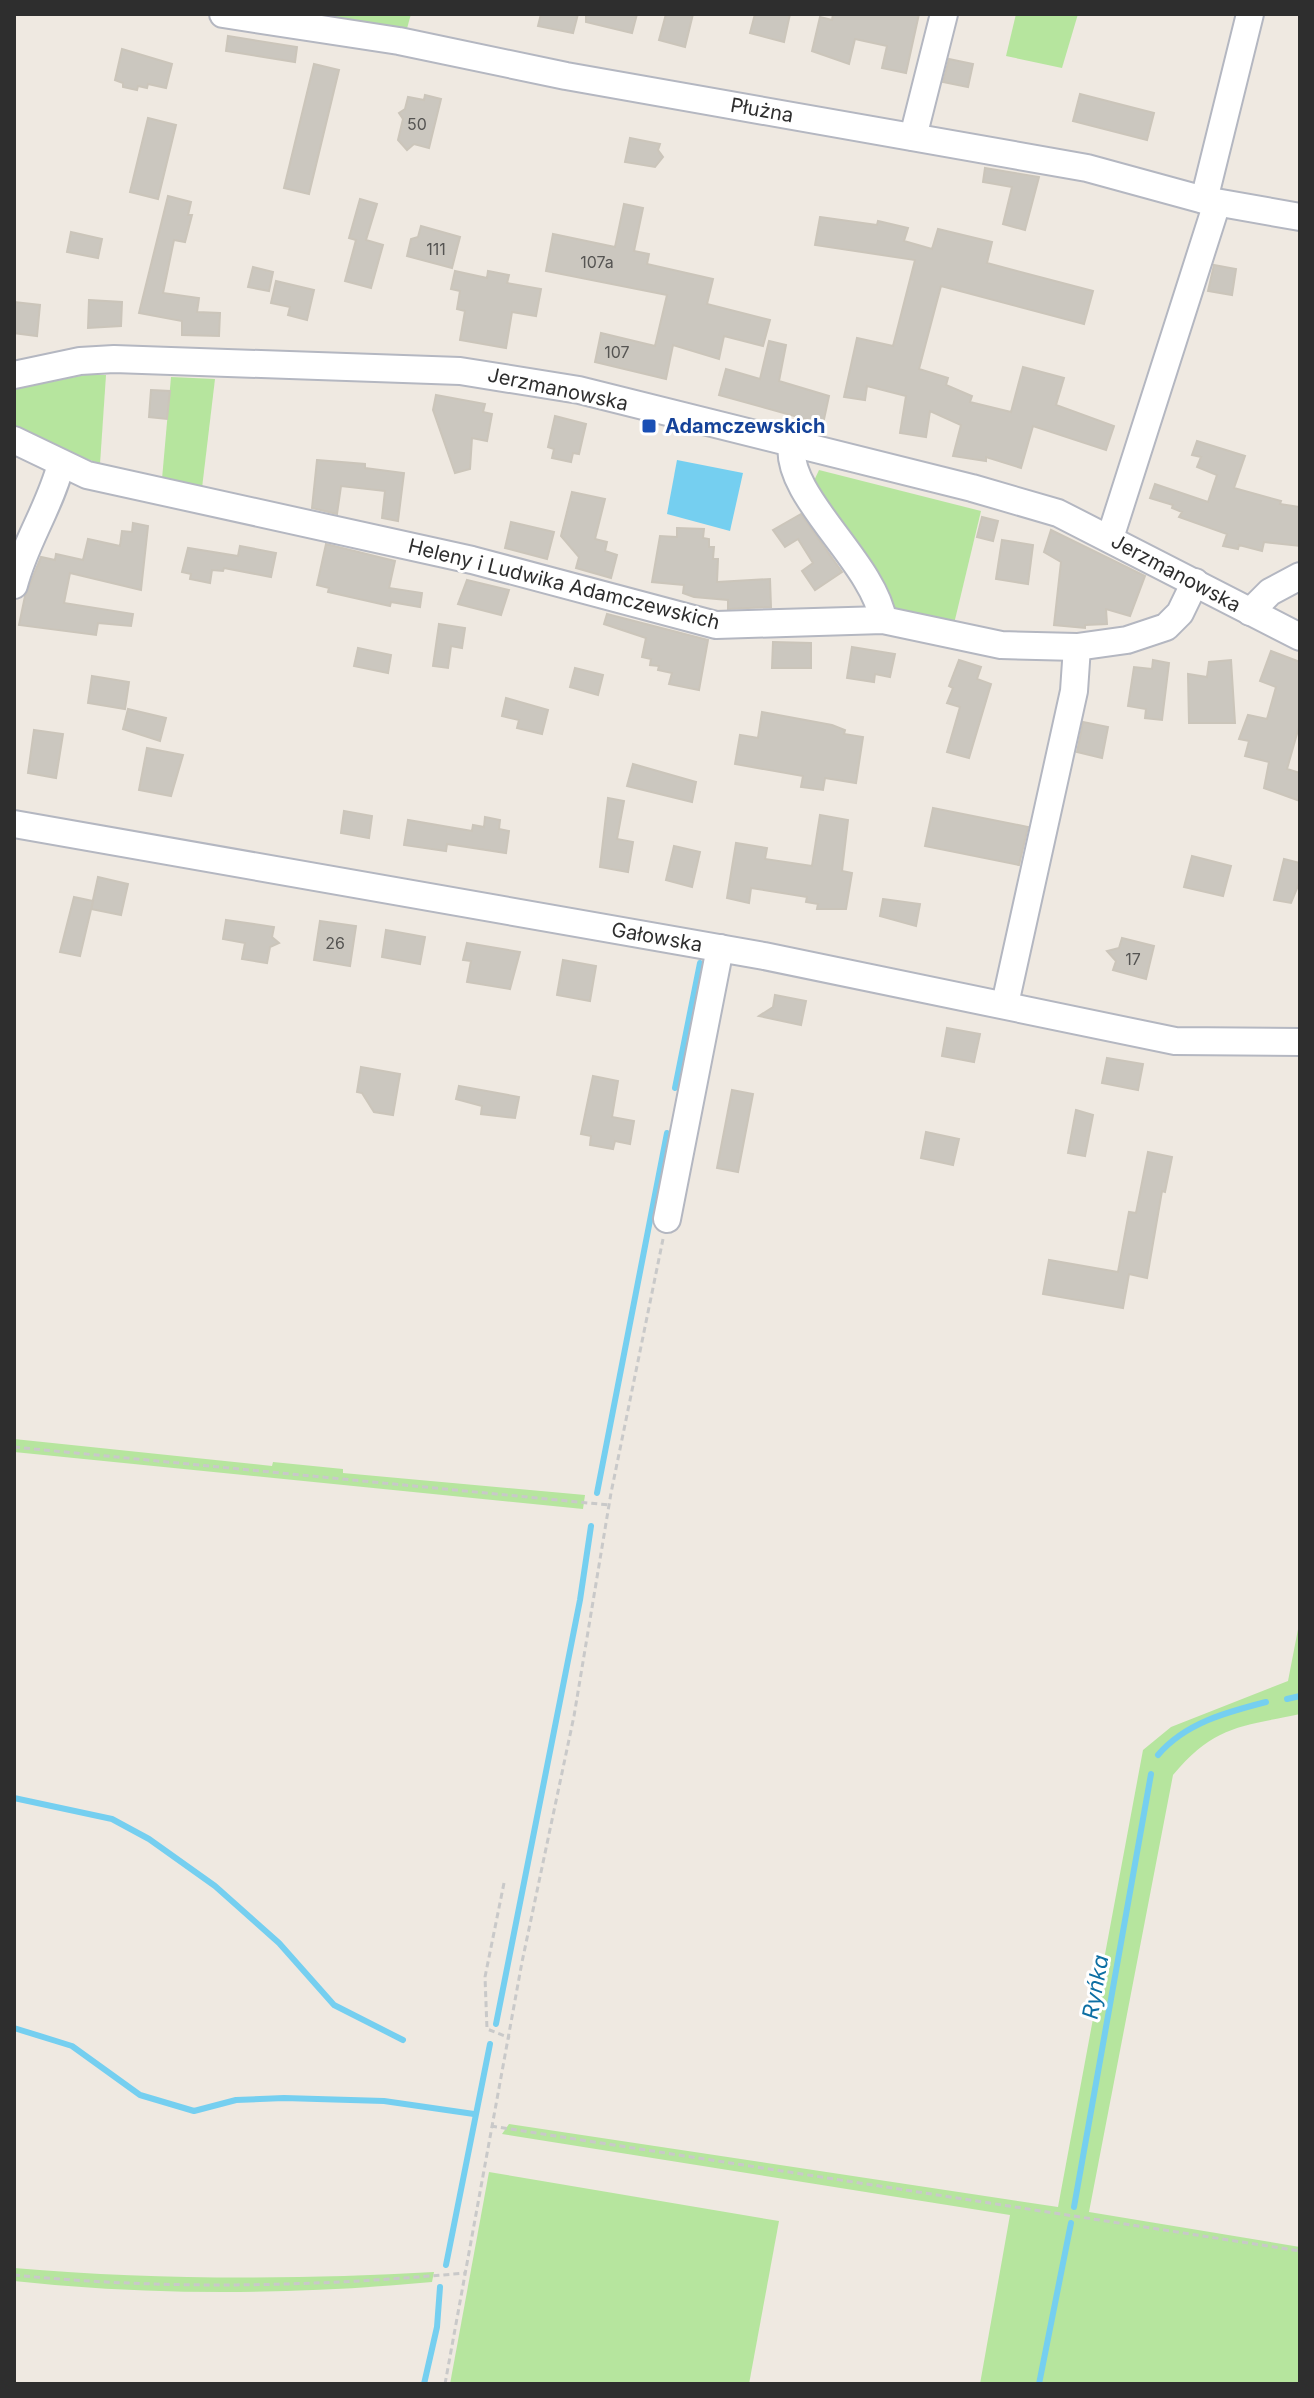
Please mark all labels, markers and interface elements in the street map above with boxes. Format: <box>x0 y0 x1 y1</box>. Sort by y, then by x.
street label: Płużna <box>729 93 795 127</box>
house number: 50 <box>407 114 427 134</box>
house number: 111 <box>426 239 446 259</box>
house number: 107a <box>580 252 614 272</box>
house number: 107 <box>604 342 630 362</box>
street label: Jerzmanowska <box>486 362 630 416</box>
place label: Adamczewskich <box>665 414 825 438</box>
marker: Adamczewskich <box>640 417 658 435</box>
street label: Jerzmanowska <box>1107 529 1245 617</box>
street label: Heleny i Ludwika Adamczewskich <box>406 534 722 634</box>
street label: Gałowska <box>610 917 704 957</box>
house number: 26 <box>325 933 345 953</box>
house number: 17 <box>1125 949 1141 969</box>
water label: Ryńka <box>1077 1953 1113 2021</box>

